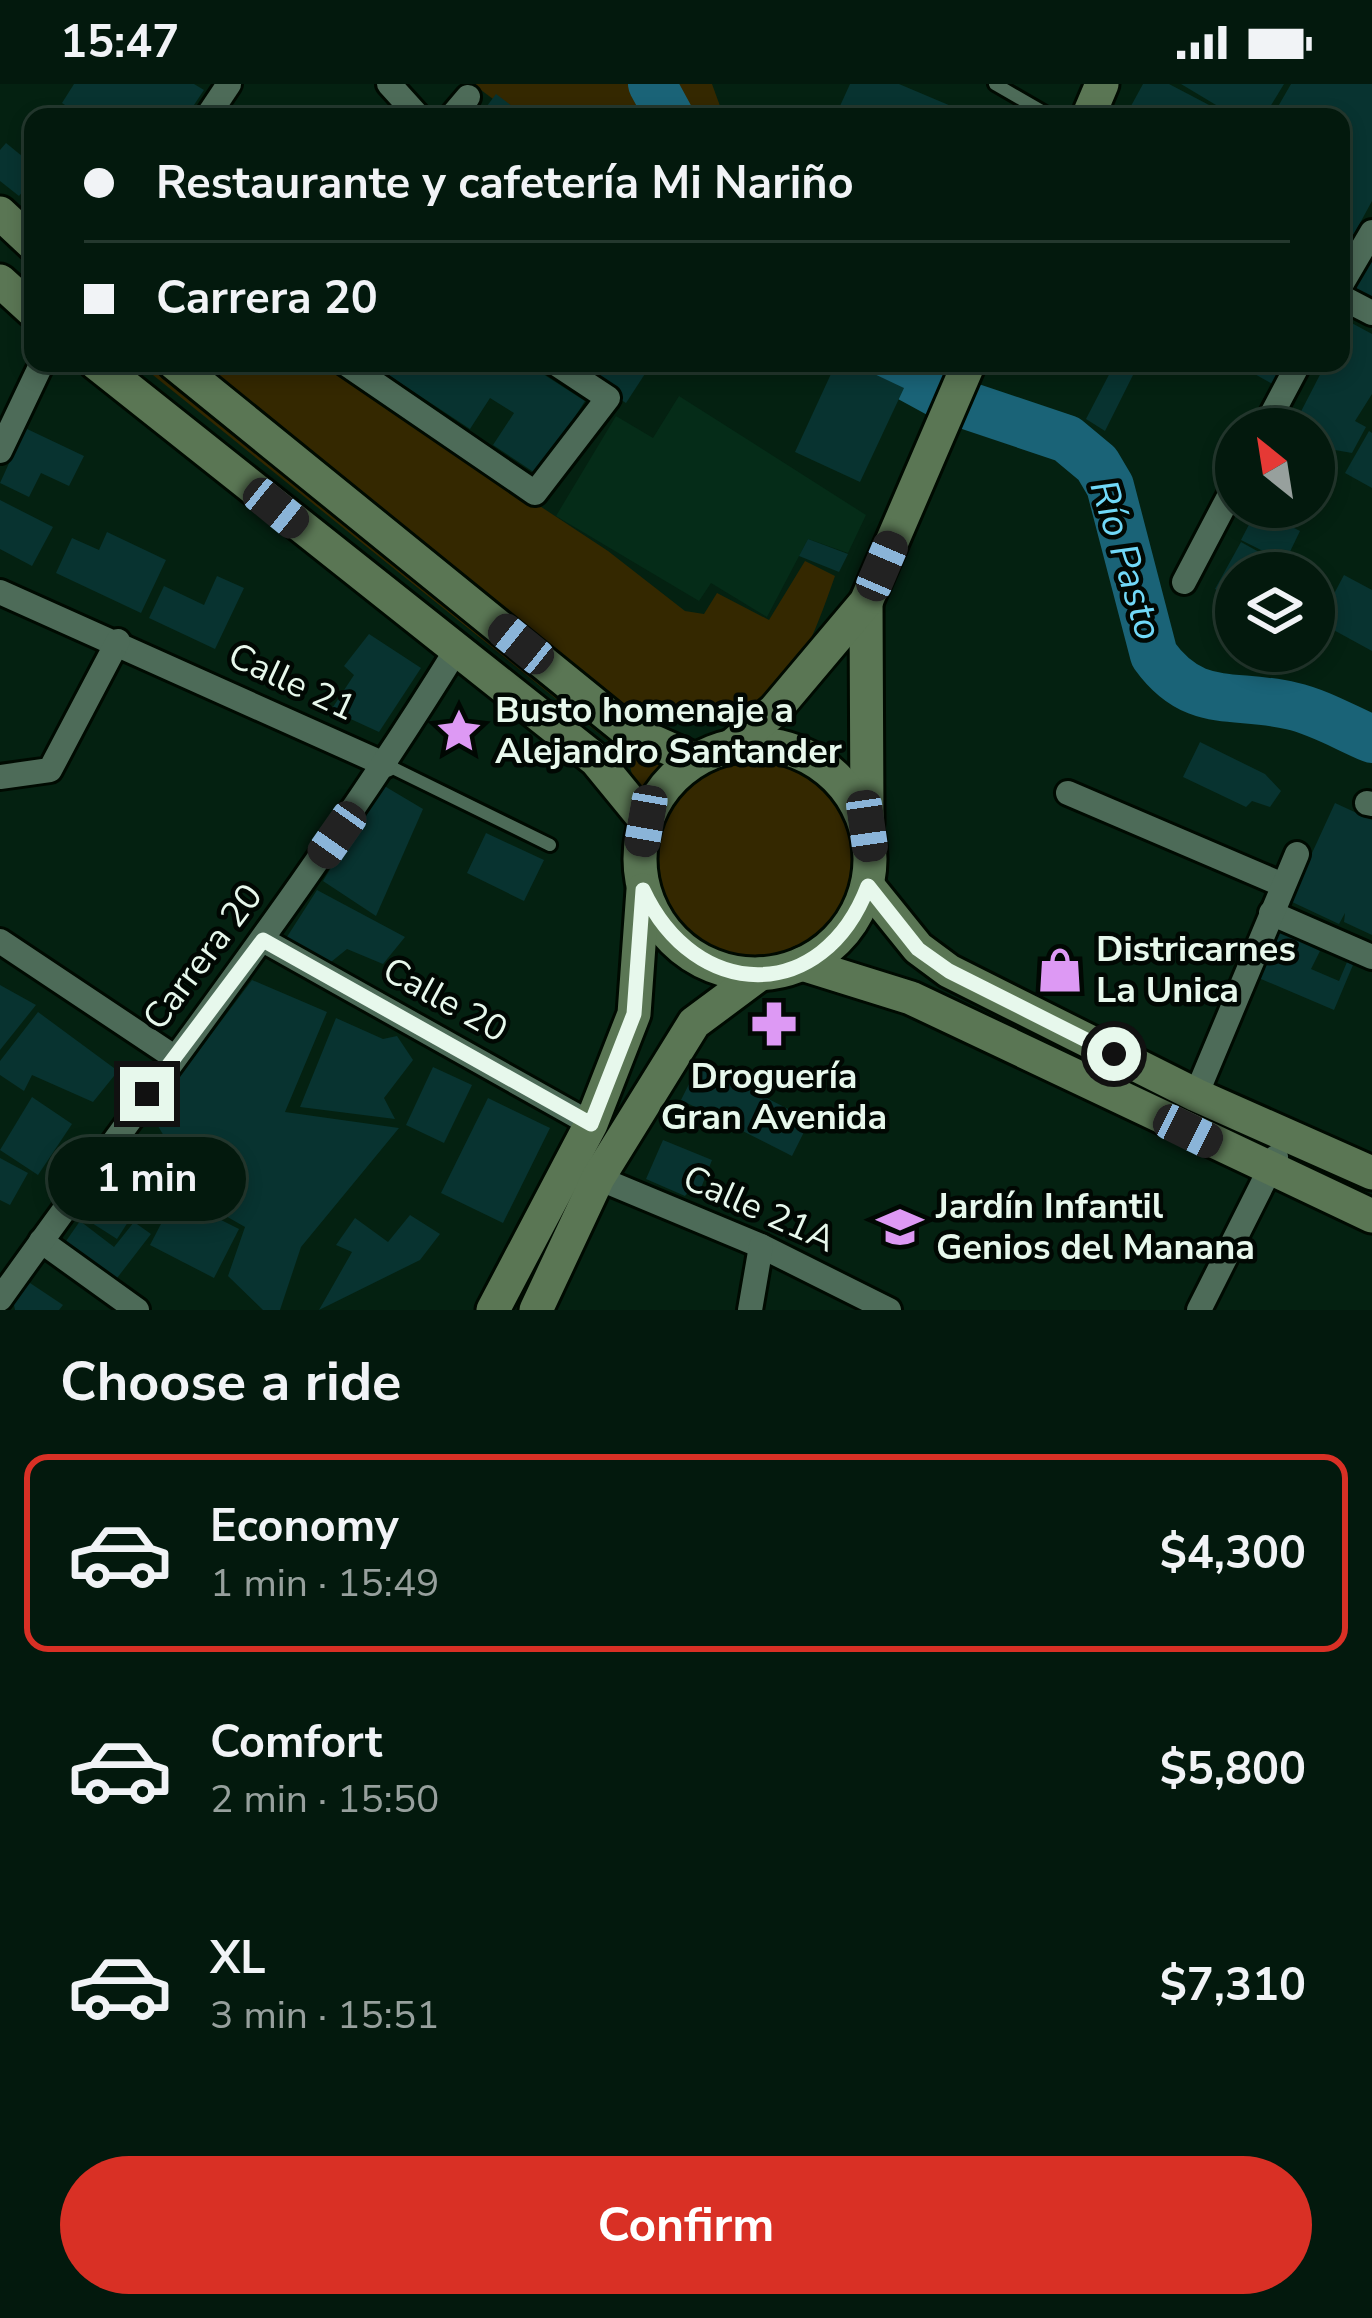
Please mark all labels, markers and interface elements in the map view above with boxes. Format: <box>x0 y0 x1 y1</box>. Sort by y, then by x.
text: 15:47 <box>60 12 179 73</box>
text: Restaurante y cafetería Mi Nariño <box>156 153 854 214</box>
text: Carrera 20 <box>156 268 378 329</box>
north arrow <box>1215 408 1335 528</box>
map controls <box>1215 408 1335 672</box>
car <box>237 471 315 545</box>
water label: Río Pasto <box>1077 473 1175 647</box>
car <box>851 526 913 606</box>
button: layers <box>1215 552 1335 672</box>
car <box>482 607 560 681</box>
street label: Calle 21 <box>220 631 364 733</box>
place label: Busto homenaje a Alejandro Santander <box>495 686 842 776</box>
place icon: Busto homenaje a Alejandro Santander <box>434 706 484 756</box>
car <box>622 782 670 860</box>
car <box>844 788 890 864</box>
car <box>302 795 372 875</box>
street label: Carrera 20 <box>132 874 274 1040</box>
place label: Districarnes La Unica <box>1096 925 1296 1015</box>
shop icon: Districarnes La Unica <box>1035 945 1085 995</box>
street label: Calle 20 <box>374 946 516 1054</box>
pharmacy icon: Droguería Gran Avenida <box>749 999 799 1049</box>
route start <box>1087 1027 1141 1081</box>
place label: Droguería Gran Avenida <box>661 1052 887 1142</box>
route end <box>120 1067 174 1121</box>
car <box>1148 1099 1228 1163</box>
callout: 1 min <box>48 1136 246 1220</box>
text: 1 min <box>97 1152 197 1205</box>
street label: Calle 21A <box>675 1154 843 1264</box>
place label: Jardín Infantil Genios del Manana <box>935 1182 1255 1272</box>
school or university icon: Jardín Infantil Genios del Manana <box>875 1202 925 1252</box>
text: Choose a ride <box>60 1345 401 1419</box>
text: Economy <box>210 1496 399 1557</box>
icon: car <box>66 1499 174 1607</box>
text: $4,300 <box>1160 1523 1306 1584</box>
text: 1 min · 15:49 <box>210 1557 439 1610</box>
text: Comfort <box>210 1712 382 1773</box>
icon: car <box>66 1715 174 1823</box>
text: $5,800 <box>1160 1739 1306 1800</box>
text: 2 min · 15:50 <box>210 1773 439 1826</box>
text: XL <box>210 1928 266 1989</box>
icon: car <box>66 1931 174 2039</box>
text: $7,310 <box>1160 1955 1306 2016</box>
text: 3 min · 15:51 <box>210 1989 439 2042</box>
button: Confirm <box>60 2156 1312 2294</box>

